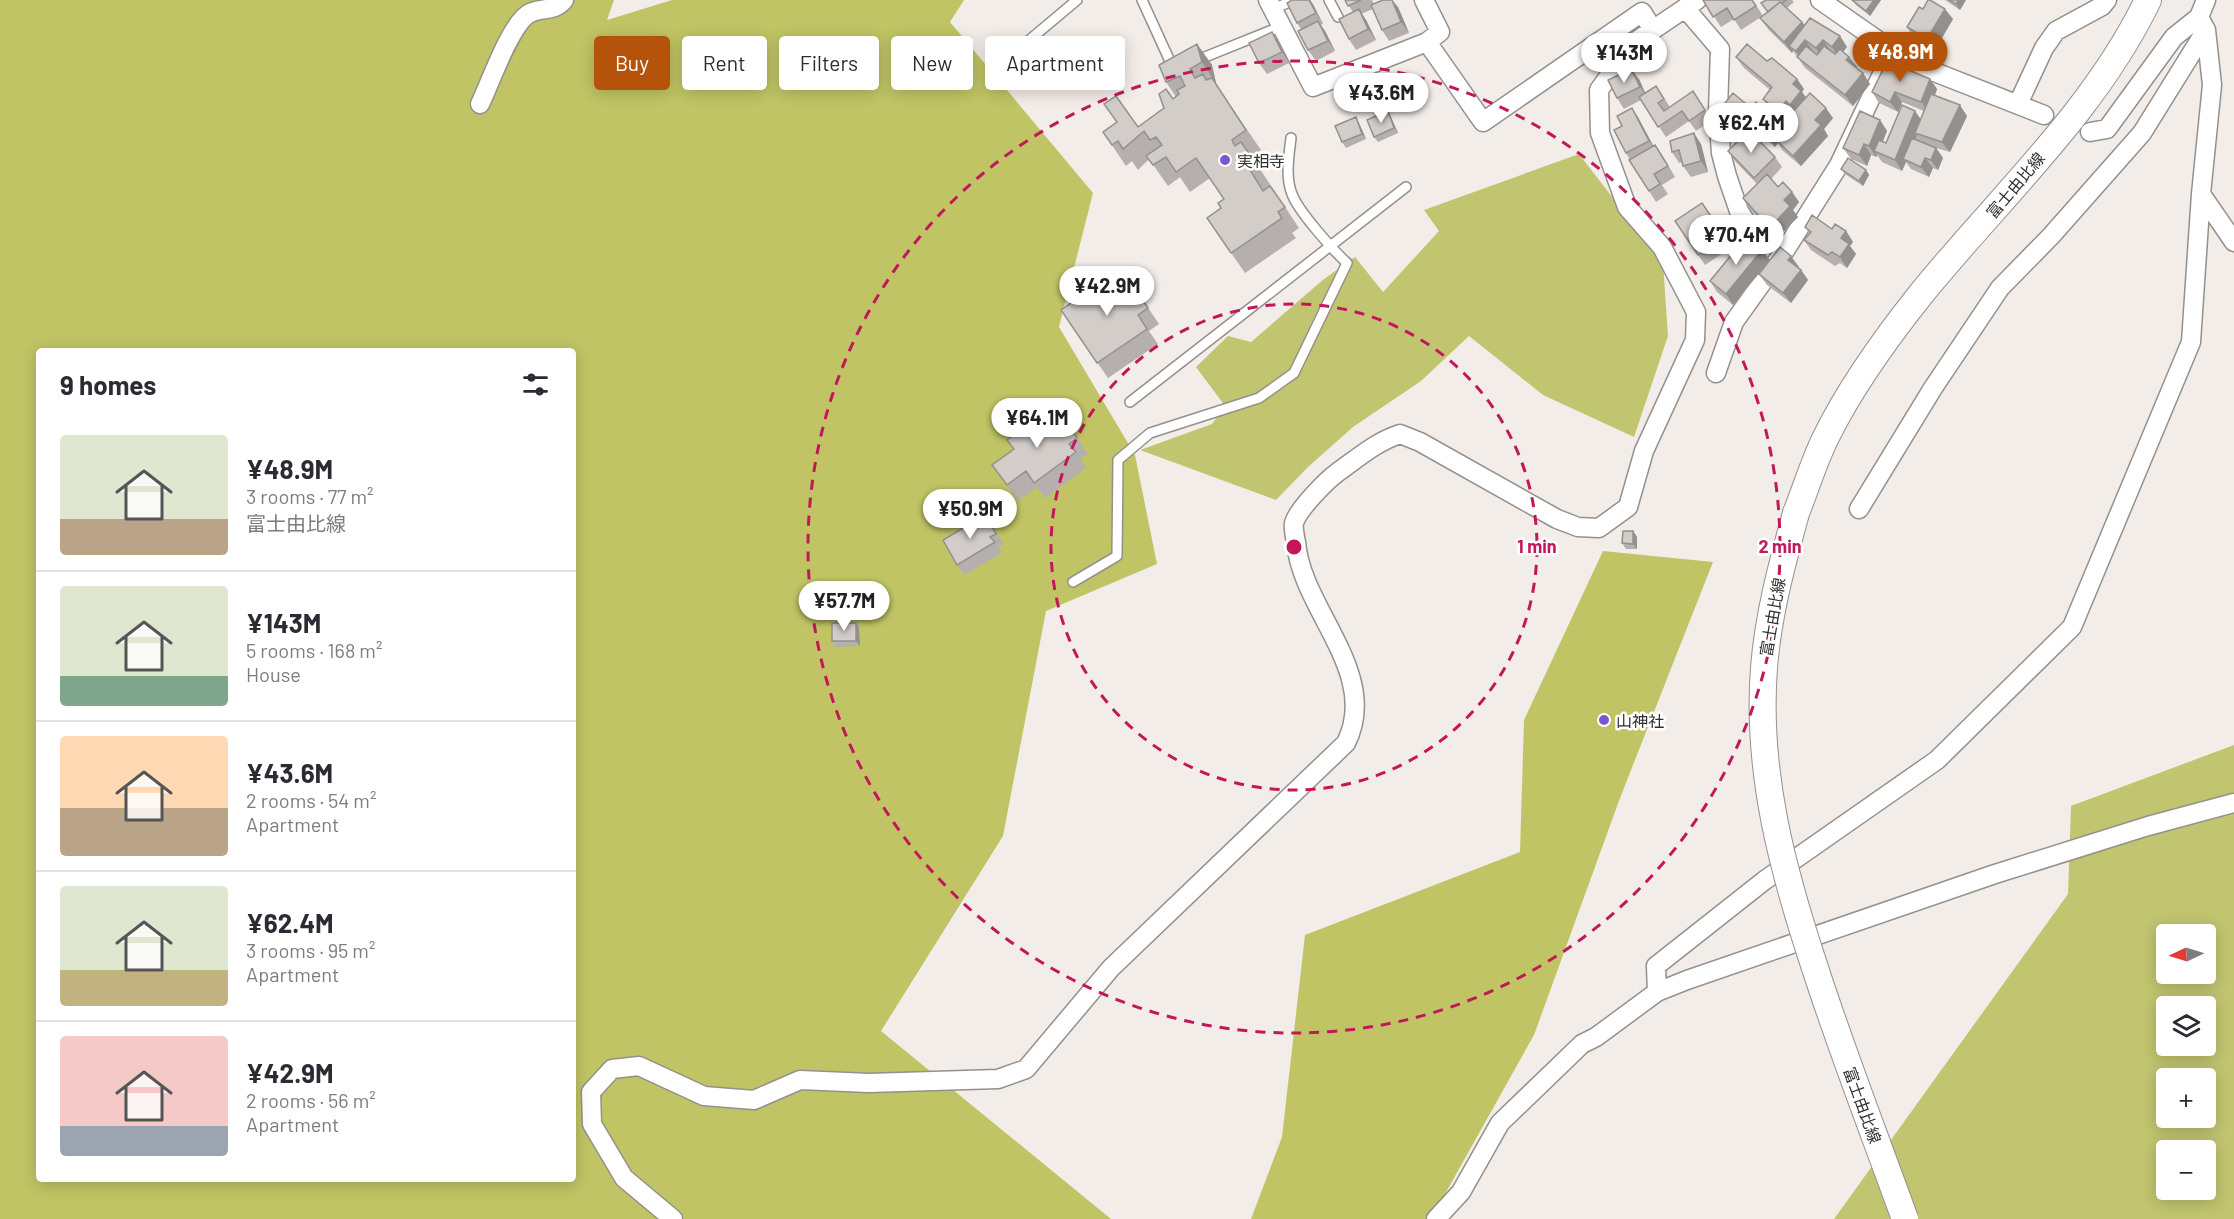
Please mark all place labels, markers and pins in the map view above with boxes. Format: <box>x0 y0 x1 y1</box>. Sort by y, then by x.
pin: ¥48.9M <box>1851 32 1949 83</box>
pin: ¥143M <box>1582 33 1666 84</box>
pin: ¥43.6M <box>1332 73 1430 124</box>
pin: ¥62.4M <box>1702 103 1800 154</box>
place label: 実相寺 <box>1237 151 1285 170</box>
marker: 実相寺 <box>1218 153 1232 167</box>
pin: ¥70.4M <box>1687 215 1785 266</box>
pin: ¥42.9M <box>1058 266 1156 317</box>
pin: ¥64.1M <box>988 398 1086 449</box>
pin: ¥50.9M <box>921 489 1019 540</box>
centre of rings <box>1284 537 1304 557</box>
pin: ¥57.7M <box>795 581 893 632</box>
place label: 山神社 <box>1616 711 1664 730</box>
marker: 山神社 <box>1597 713 1611 727</box>

